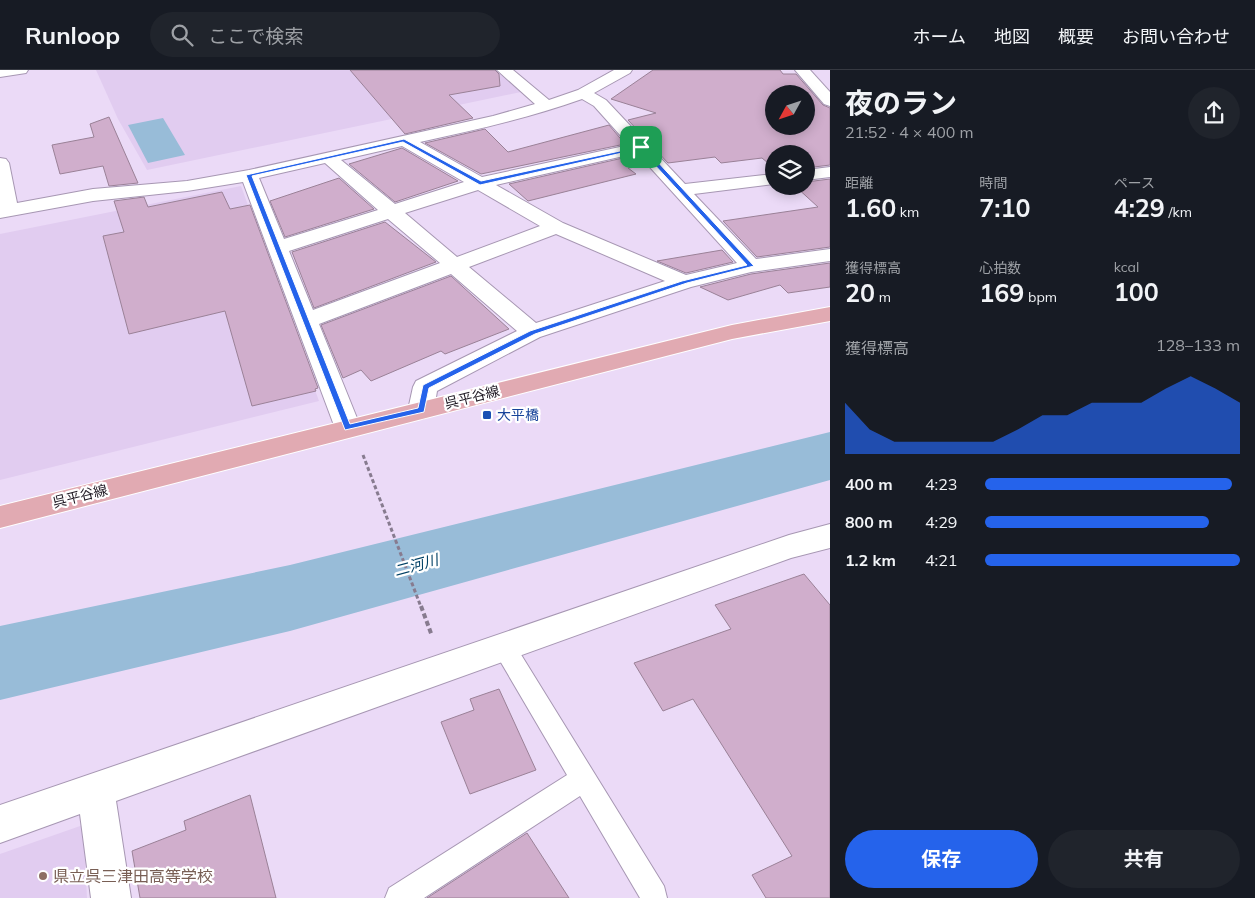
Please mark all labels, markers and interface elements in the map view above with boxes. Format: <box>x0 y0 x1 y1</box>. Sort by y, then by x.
search box <box>150 12 500 57</box>
text: Runloop <box>25 20 120 50</box>
icon: search <box>168 21 196 49</box>
text: ここで検索 <box>208 24 303 48</box>
text: ホーム <box>913 25 966 48</box>
text: 地図 <box>994 25 1030 48</box>
text: 概要 <box>1058 25 1094 48</box>
text: お問い合わせ <box>1122 25 1230 48</box>
north arrow <box>765 85 815 135</box>
map controls <box>765 85 815 195</box>
text: 夜のラン <box>845 85 957 120</box>
button: share <box>1188 87 1240 139</box>
text: 21:52 · 4 × 400 m <box>845 122 974 142</box>
pin <box>620 126 662 168</box>
icon: arrive <box>627 133 655 161</box>
button: layers <box>765 145 815 195</box>
text: 距離 <box>845 174 873 192</box>
text: 時間 <box>979 174 1007 192</box>
text: ペース <box>1114 174 1155 192</box>
text: 1.60 <box>845 192 896 223</box>
text: 7:10 <box>979 192 1031 223</box>
text: 4:29 <box>1114 192 1165 223</box>
text: km <box>896 203 919 221</box>
text: /km <box>1165 203 1192 221</box>
text: kcal <box>1114 258 1139 276</box>
text: 獲得標高 <box>845 259 901 277</box>
text: 心拍数 <box>979 259 1021 277</box>
text: 100 <box>1114 276 1159 307</box>
text: 20 <box>845 277 875 308</box>
text: 169 <box>979 277 1024 308</box>
text: m <box>875 288 891 306</box>
text: bpm <box>1024 288 1057 306</box>
text: 128–133 m <box>1156 335 1240 355</box>
text: 獲得標高 <box>845 338 909 358</box>
street label: 呉平谷線 <box>443 381 501 413</box>
place label: 大平橋 <box>497 406 539 424</box>
marker: 大平橋 <box>481 409 493 421</box>
text: 400 m <box>845 474 893 494</box>
text: 4:23 <box>925 474 957 494</box>
street label: 呉平谷線 <box>51 480 109 512</box>
text: 800 m <box>845 512 893 532</box>
text: 4:29 <box>925 512 957 532</box>
water label: 二河川 <box>392 549 442 580</box>
text: 1.2 km <box>845 550 896 570</box>
text: 4:21 <box>925 550 957 570</box>
button: 保存 <box>845 830 1038 888</box>
button: 共有 <box>1048 830 1240 888</box>
place label: 県立呉三津田高等学校 <box>53 866 213 886</box>
marker: 県立呉三津田高等学校 <box>37 870 49 882</box>

